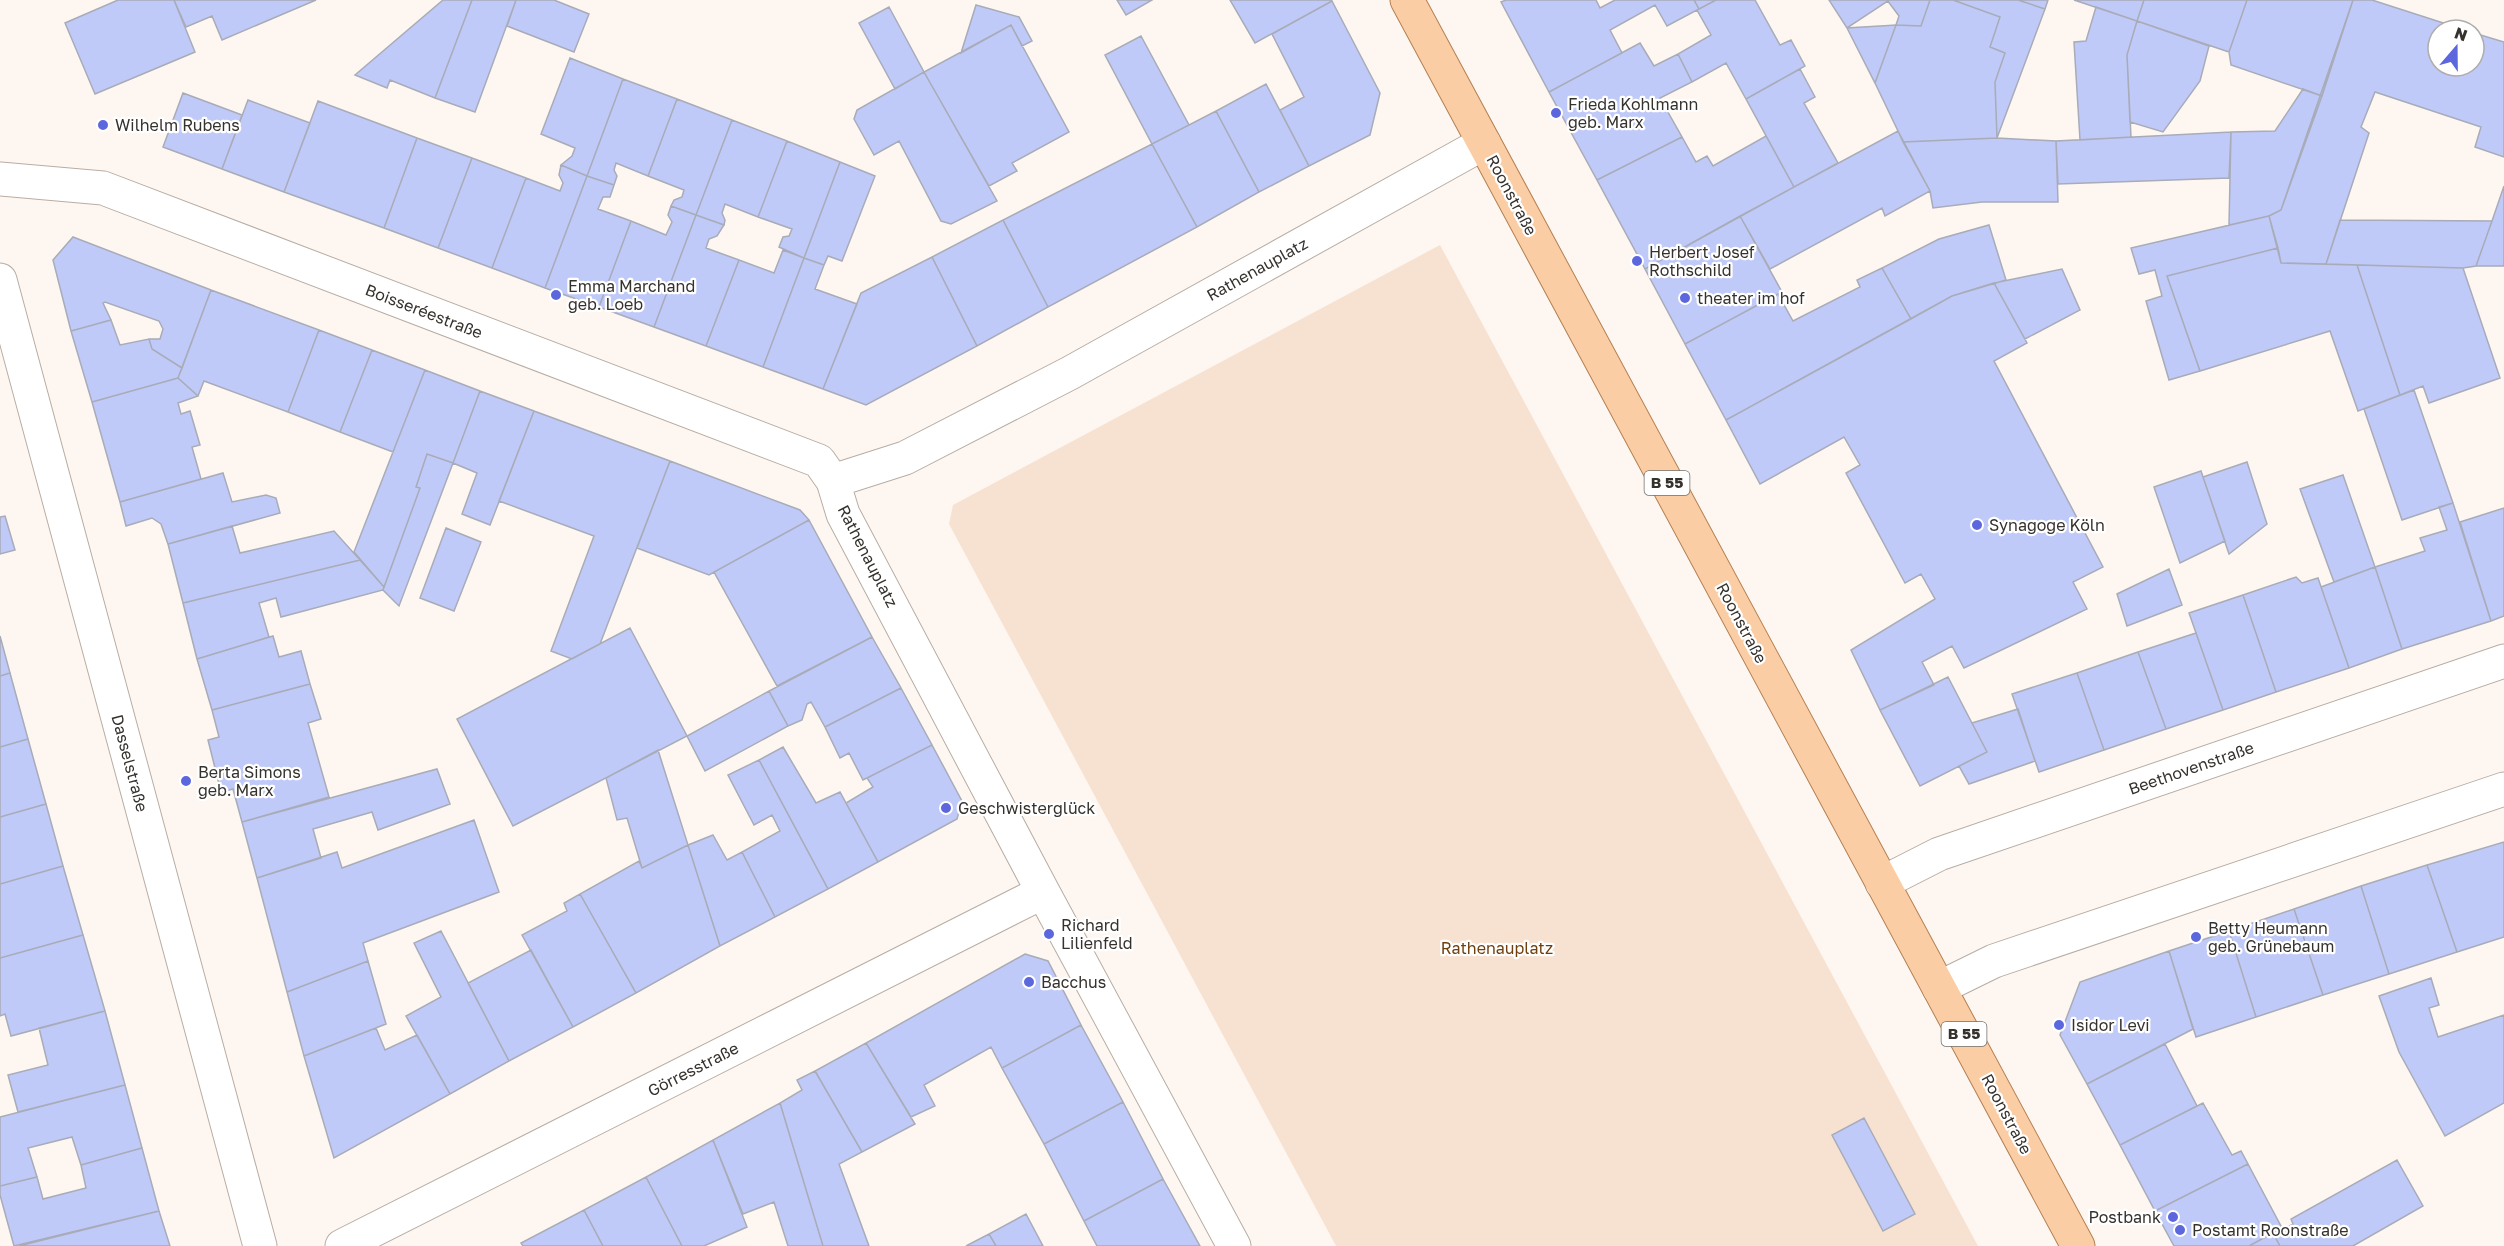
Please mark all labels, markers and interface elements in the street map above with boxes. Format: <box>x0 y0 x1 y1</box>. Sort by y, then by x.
north arrow <box>2426 18 2486 78</box>
text: N <box>2452 22 2470 45</box>
place label: Frieda Kohlmann geb. Marx <box>1568 94 1698 132</box>
marker: Frieda Kohlmann geb. Marx <box>1549 106 1563 120</box>
place label: Wilhelm Rubens <box>115 115 240 135</box>
marker: Wilhelm Rubens <box>96 118 110 132</box>
street label: Roonstraße <box>1482 151 1542 239</box>
street label: Rathenauplatz <box>1203 233 1311 305</box>
place label: Herbert Josef Rothschild <box>1649 242 1755 280</box>
marker: Herbert Josef Rothschild <box>1630 254 1644 268</box>
place label: Emma Marchand geb. Loeb <box>568 276 695 314</box>
street label: Boisseréestraße <box>363 279 485 343</box>
marker: Emma Marchand geb. Loeb <box>549 288 563 302</box>
place label: theater im hof <box>1697 288 1805 308</box>
marker: theater im hof <box>1678 291 1692 305</box>
road number: B 55 <box>1644 471 1690 495</box>
street label: Rathenauplatz <box>834 501 902 611</box>
place label: Synagoge Köln <box>1989 515 2105 535</box>
marker: Synagoge Köln <box>1970 518 1984 532</box>
street label: Roonstraße <box>1712 579 1772 667</box>
street label: Dasselstraße <box>107 712 153 814</box>
street label: Beethovenstraße <box>2126 737 2256 799</box>
place label: Berta Simons geb. Marx <box>198 762 301 800</box>
marker: Berta Simons geb. Marx <box>179 774 193 788</box>
place label: Geschwisterglück <box>958 798 1095 818</box>
marker: Geschwisterglück <box>939 801 953 815</box>
place label: Richard Lilienfeld <box>1061 915 1133 953</box>
place label: Betty Heumann geb. Grünebaum <box>2208 918 2334 956</box>
marker: Richard Lilienfeld <box>1042 927 1056 941</box>
marker: Betty Heumann geb. Grünebaum <box>2189 930 2203 944</box>
park label: Rathenauplatz <box>1441 938 1553 958</box>
place label: Bacchus <box>1041 972 1106 992</box>
marker: Bacchus <box>1022 975 1036 989</box>
place label: Isidor Levi <box>2071 1015 2150 1035</box>
marker: Isidor Levi <box>2052 1018 2066 1032</box>
road number: B 55 <box>1942 1022 1986 1046</box>
street label: Görresstraße <box>644 1037 742 1101</box>
street label: Roonstraße <box>1977 1070 2037 1158</box>
place label: Postbank <box>2088 1207 2161 1227</box>
marker: Postbank <box>2166 1210 2180 1224</box>
place label: Postamt Roonstraße <box>2192 1220 2349 1240</box>
marker: Postamt Roonstraße <box>2173 1223 2187 1237</box>

